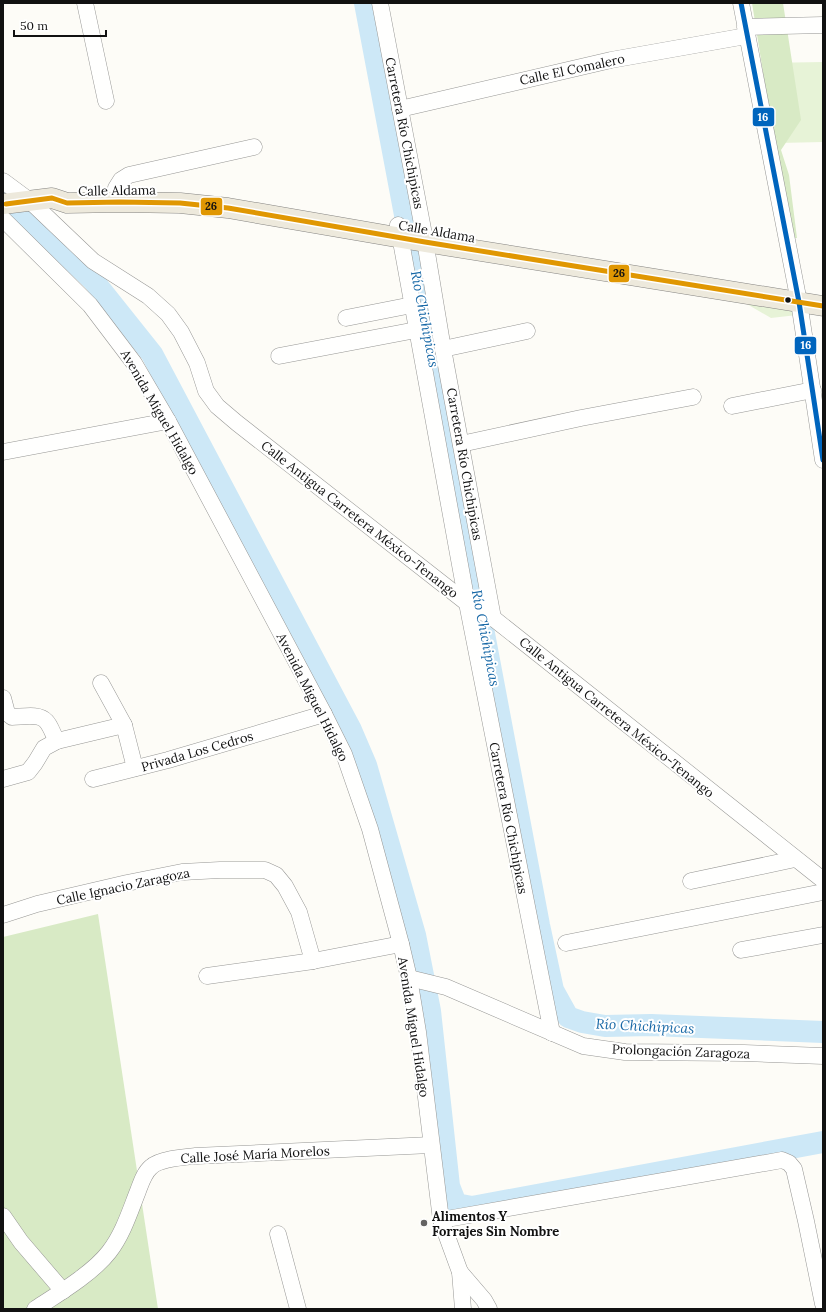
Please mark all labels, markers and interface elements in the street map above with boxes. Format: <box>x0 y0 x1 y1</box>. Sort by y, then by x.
scale bar <box>14 12 106 38</box>
text: 50 m <box>20 18 48 33</box>
street label: Calle El Comalero <box>518 50 627 89</box>
street label: Carretera Río Chichipicas <box>381 56 428 211</box>
line badge: 16 <box>752 107 775 127</box>
text: 16 <box>758 110 768 124</box>
street label: Calle Aldama <box>78 181 156 200</box>
line badge: 26 <box>200 197 223 216</box>
text: 26 <box>205 199 217 213</box>
street label: Calle Aldama <box>397 216 477 247</box>
line badge: 26 <box>608 264 630 283</box>
text: 26 <box>613 266 625 280</box>
water label: Río Chichipicas <box>407 269 443 369</box>
unlabelled marker <box>783 295 793 305</box>
line badge: 16 <box>794 336 817 355</box>
text: 16 <box>801 338 811 352</box>
street label: Avenida Miguel Hidalgo <box>116 346 203 478</box>
street label: Carretera Río Chichipicas <box>443 387 486 542</box>
street label: Calle Antigua Carretera México-Tenango <box>258 437 462 602</box>
water label: Río Chichipicas <box>468 588 504 688</box>
street label: Avenida Miguel Hidalgo <box>272 629 353 765</box>
street label: Calle Antigua Carretera México-Tenango <box>516 633 718 802</box>
street label: Privada Los Cedros <box>139 727 255 776</box>
street label: Carretera Río Chichipicas <box>485 741 532 896</box>
street label: Calle Ignacio Zaragoza <box>55 864 192 909</box>
street label: Avenida Miguel Hidalgo <box>394 955 433 1099</box>
water label: Río Chichipicas <box>595 1014 695 1038</box>
street label: Prolongación Zaragoza <box>612 1041 751 1062</box>
street label: Calle José María Morelos <box>180 1142 330 1167</box>
place label: Alimentos Y Forrajes Sin Nombre <box>432 1208 559 1240</box>
marker: Alimentos Y Forrajes Sin Nombre <box>419 1218 429 1228</box>

